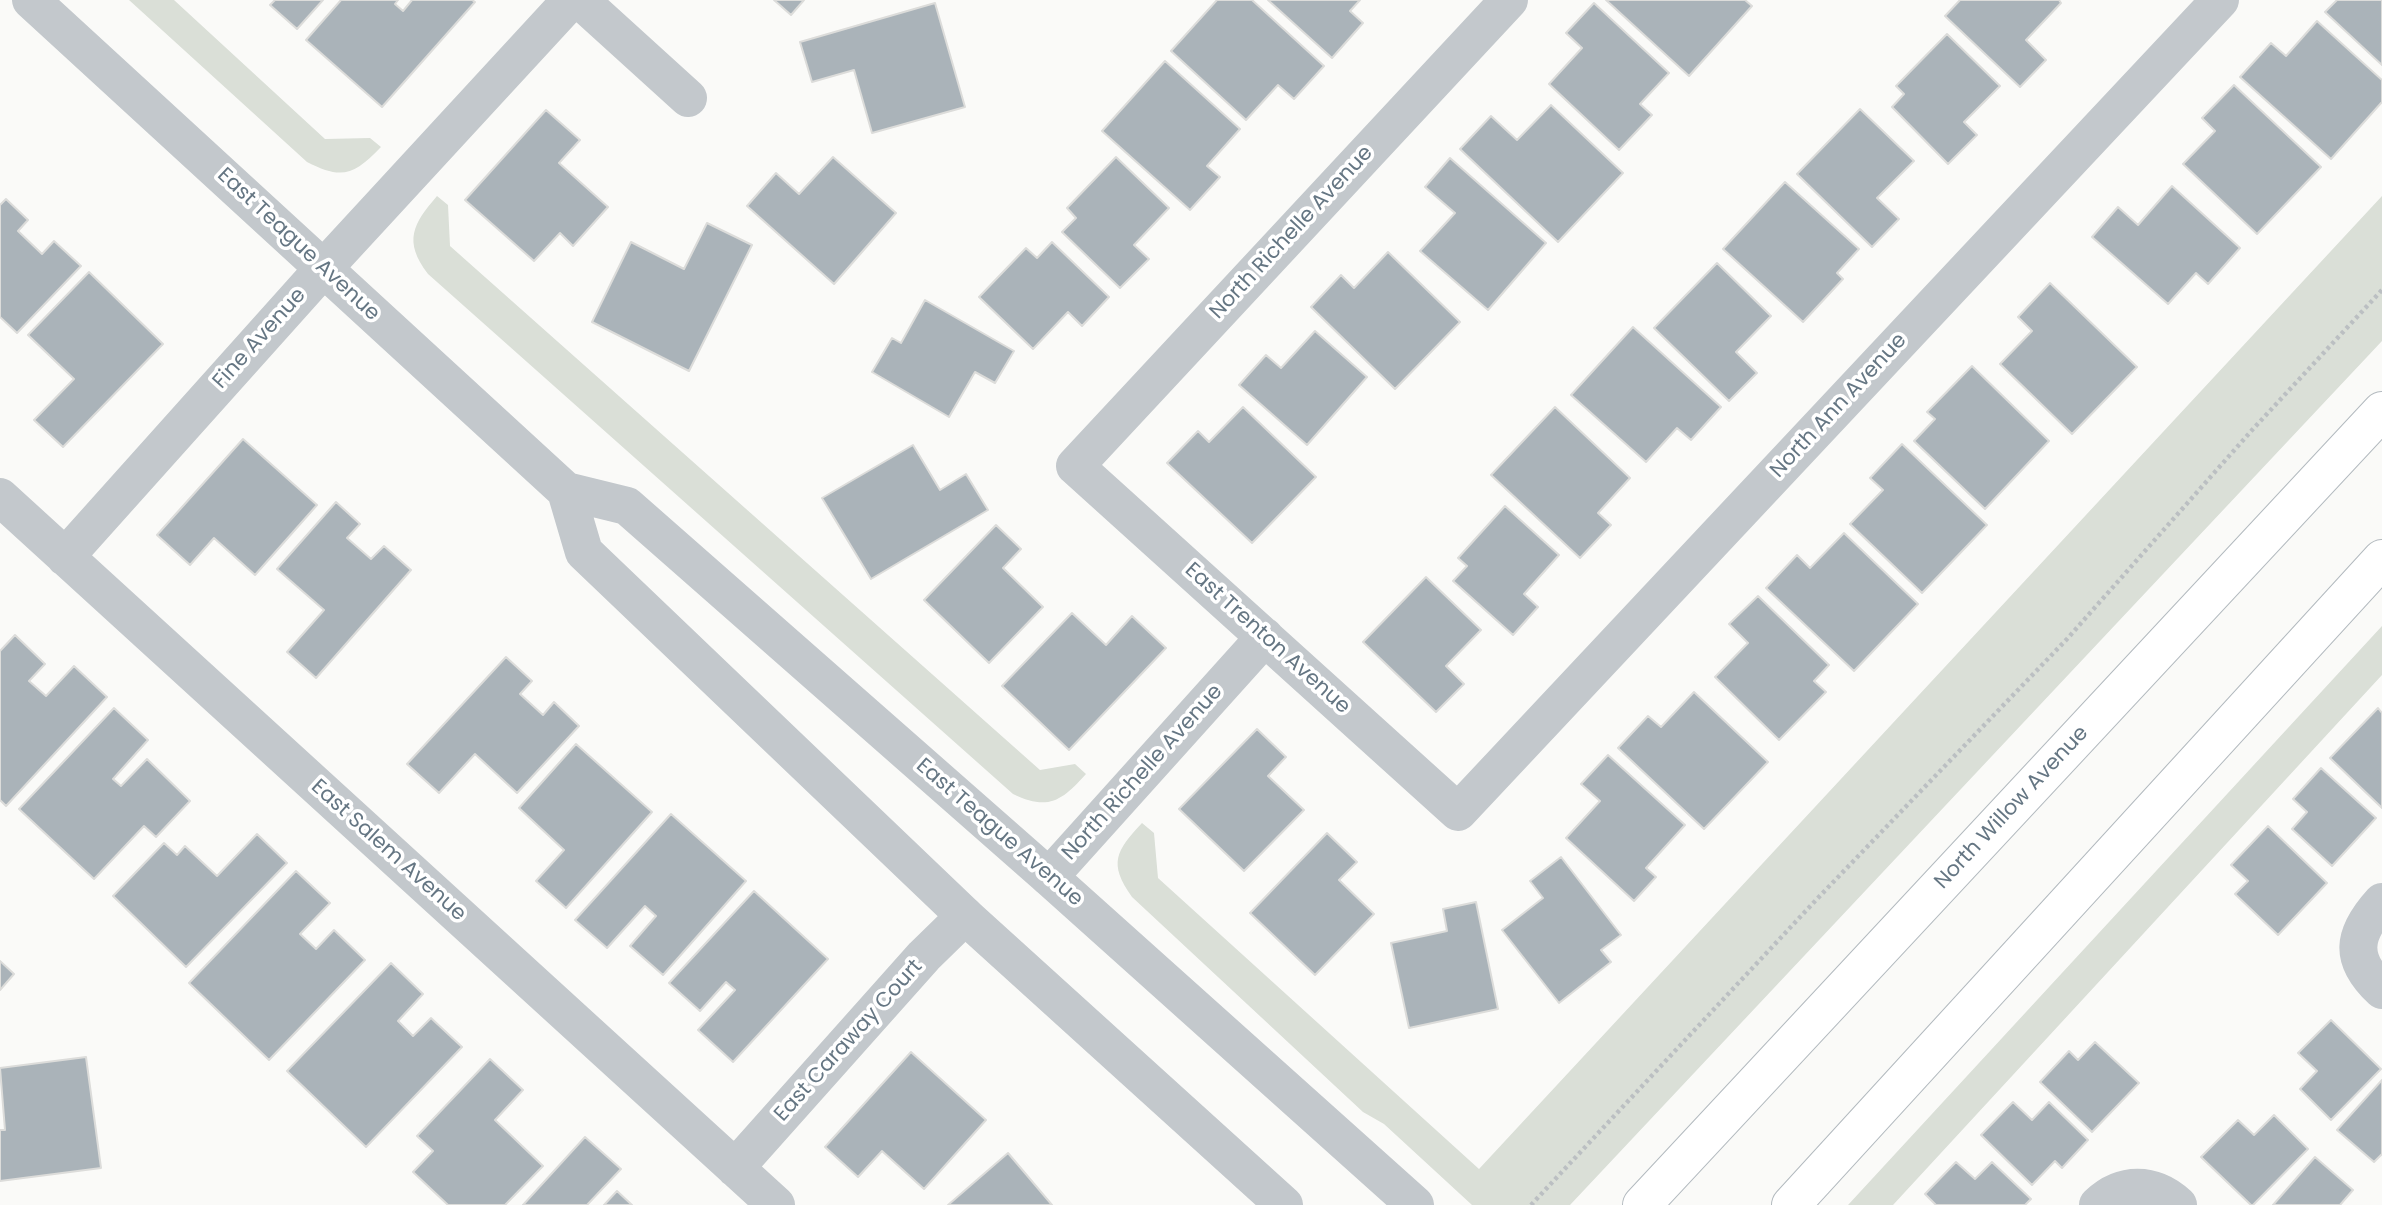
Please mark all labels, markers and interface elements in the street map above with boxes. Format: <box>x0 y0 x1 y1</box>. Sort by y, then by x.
street label: North Richelle Avenue <box>1205 141 1379 325</box>
street label: East Teague Avenue <box>212 163 384 327</box>
street label: Fine Avenue <box>208 284 312 394</box>
street label: North Ann Avenue <box>1766 329 1912 483</box>
street label: East Trenton Avenue <box>1179 558 1355 720</box>
street label: North Richelle Avenue <box>1057 680 1229 866</box>
street label: North Willow Avenue <box>1930 721 2094 895</box>
street label: East Teague Avenue <box>910 754 1088 912</box>
street label: East Salem Avenue <box>305 775 471 927</box>
street label: East Caraway Court <box>770 955 928 1127</box>

